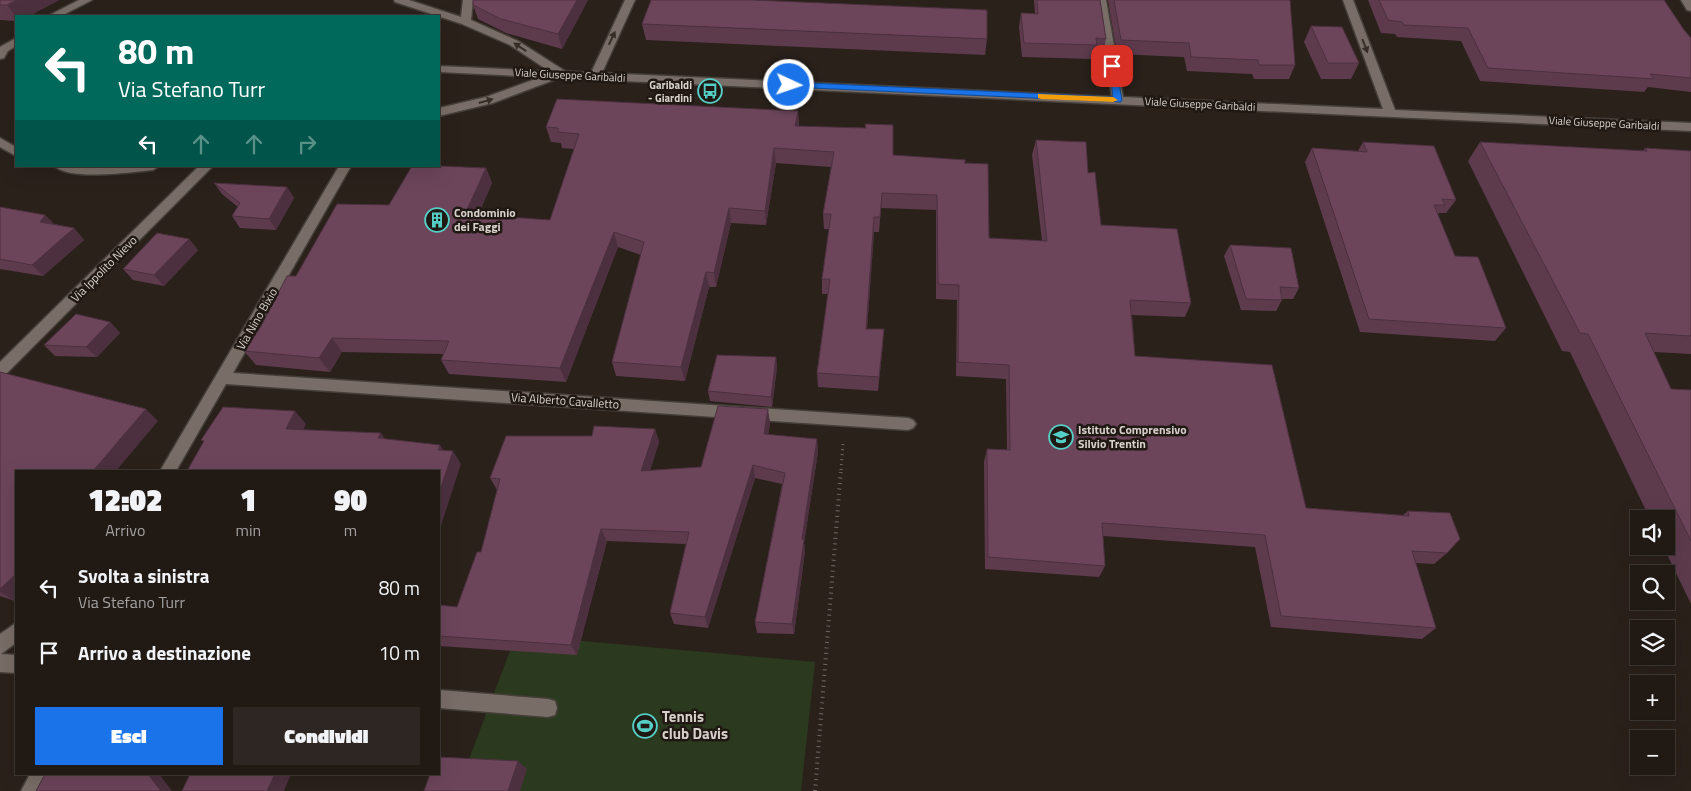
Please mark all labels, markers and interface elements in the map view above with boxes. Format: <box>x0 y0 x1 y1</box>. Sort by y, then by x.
text: 80 m <box>118 24 194 78</box>
one-way arrow <box>609 31 617 45</box>
icon: left <box>35 35 100 100</box>
one-way arrow <box>1362 38 1369 53</box>
one-way arrow <box>514 43 527 52</box>
pin <box>1091 45 1133 87</box>
icon: arrive <box>1098 52 1126 80</box>
position arrow <box>762 58 814 110</box>
street label: Viale Giuseppe Garibaldi <box>514 64 626 86</box>
text: Via Stefano Turr <box>118 72 265 106</box>
place label: Garibaldi - Giardini <box>648 77 692 106</box>
bus stop icon: Garibaldi - Giardini <box>697 78 723 104</box>
street label: Viale Giuseppe Garibaldi <box>1144 93 1256 115</box>
one-way arrow <box>479 96 494 104</box>
street label: Viale Giuseppe Garibaldi <box>1548 112 1660 134</box>
icon: left <box>134 130 162 158</box>
icon: ahead <box>187 130 215 158</box>
icon: ahead <box>240 130 268 158</box>
icon: right <box>293 130 321 158</box>
place label: Condominio dei Faggi <box>454 203 516 236</box>
building icon: Condominio dei Faggi <box>424 207 450 233</box>
street label: Via Ippolito Nievo <box>66 231 141 306</box>
street label: Via Nino Bixio <box>231 284 282 353</box>
street label: Via Alberto Cavalletto <box>510 387 620 414</box>
place label: Istituto Comprensivo Silvio Trentin <box>1078 420 1187 453</box>
school or university icon: Istituto Comprensivo Silvio Trentin <box>1048 424 1074 450</box>
text: 12:02 <box>88 477 163 523</box>
text: 1 <box>240 477 257 523</box>
text: 90 <box>334 477 367 523</box>
map controls <box>1630 510 1675 775</box>
button: sound <box>1630 510 1675 555</box>
text: Arrivo <box>105 518 145 542</box>
text: min <box>236 518 261 542</box>
text: m <box>344 518 357 542</box>
text: Svolta a sinistra <box>78 561 209 590</box>
button: search <box>1630 565 1675 610</box>
text: 80 m <box>379 573 420 602</box>
icon: left <box>35 574 63 602</box>
text: Via Stefano Turr <box>78 590 185 614</box>
button: layers <box>1630 620 1675 665</box>
text: Arrivo a destinazione <box>78 638 251 667</box>
text: 10 m <box>379 638 420 667</box>
icon: arrive <box>35 639 63 667</box>
button: + <box>1630 675 1675 720</box>
place label: Tennis club Davis <box>662 705 728 745</box>
button: Esci <box>35 707 223 765</box>
button: Condividi <box>233 707 420 765</box>
sports icon: Tennis club Davis <box>632 713 658 739</box>
button: − <box>1630 730 1675 775</box>

